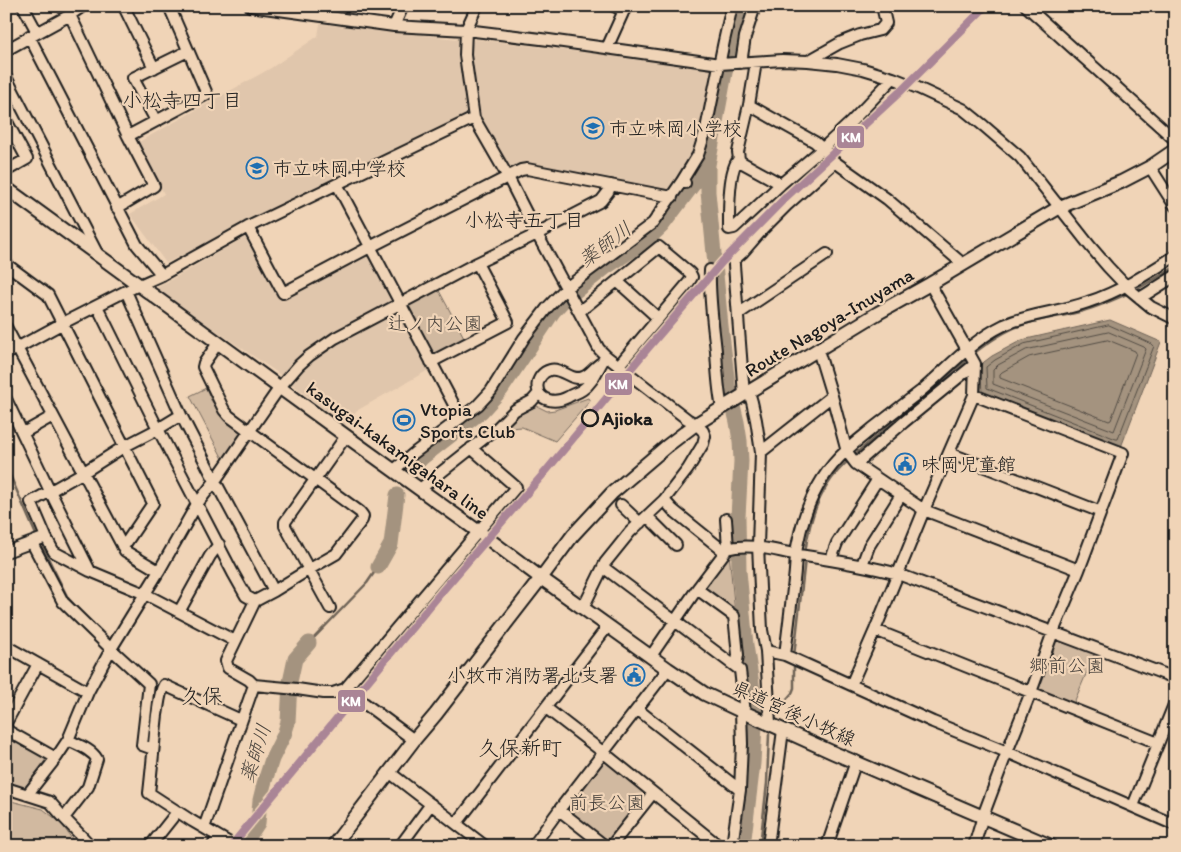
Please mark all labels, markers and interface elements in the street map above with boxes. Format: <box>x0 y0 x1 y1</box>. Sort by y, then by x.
district label: 小松寺四丁目 <box>122 88 242 112</box>
school or university icon: 市立味岡小学校 <box>581 116 605 140</box>
place label: 市立味岡小学校 <box>609 117 742 140</box>
line badge: KM <box>836 125 865 149</box>
text: KM <box>841 129 861 146</box>
school or university icon: 市立味岡中学校 <box>245 156 269 180</box>
place label: 市立味岡中学校 <box>273 157 406 180</box>
district label: 小松寺五丁目 <box>464 208 584 232</box>
water label: 薬師川 <box>574 216 636 272</box>
street label: Route Nagoya-Inuyama <box>741 263 918 382</box>
park label: 辻ノ内公園 <box>387 312 483 335</box>
line badge: KM <box>604 372 633 396</box>
street label: kasugai-kakamigahara line <box>302 376 494 524</box>
text: KM <box>608 376 628 393</box>
place label: Vtopia Sports Club <box>420 398 516 443</box>
place label: Ajioka <box>601 407 653 430</box>
sports icon: Vtopia Sports Club <box>392 408 416 432</box>
marker: Ajioka <box>581 409 599 427</box>
public building icon: 味岡児童館 <box>893 452 917 476</box>
place label: 味岡児童館 <box>921 453 1016 476</box>
park label: 郷前公園 <box>1029 654 1105 677</box>
public building icon: 小牧市消防署北支署 <box>622 663 646 687</box>
place label: 小牧市消防署北支署 <box>447 664 618 687</box>
street label: 県道宮後小牧線 <box>728 676 859 751</box>
district label: 久保 <box>181 683 223 708</box>
line badge: KM <box>337 689 366 713</box>
text: KM <box>341 693 361 710</box>
water label: 薬師川 <box>234 721 276 785</box>
district label: 久保新町 <box>478 735 562 760</box>
park label: 前長公園 <box>569 791 645 814</box>

